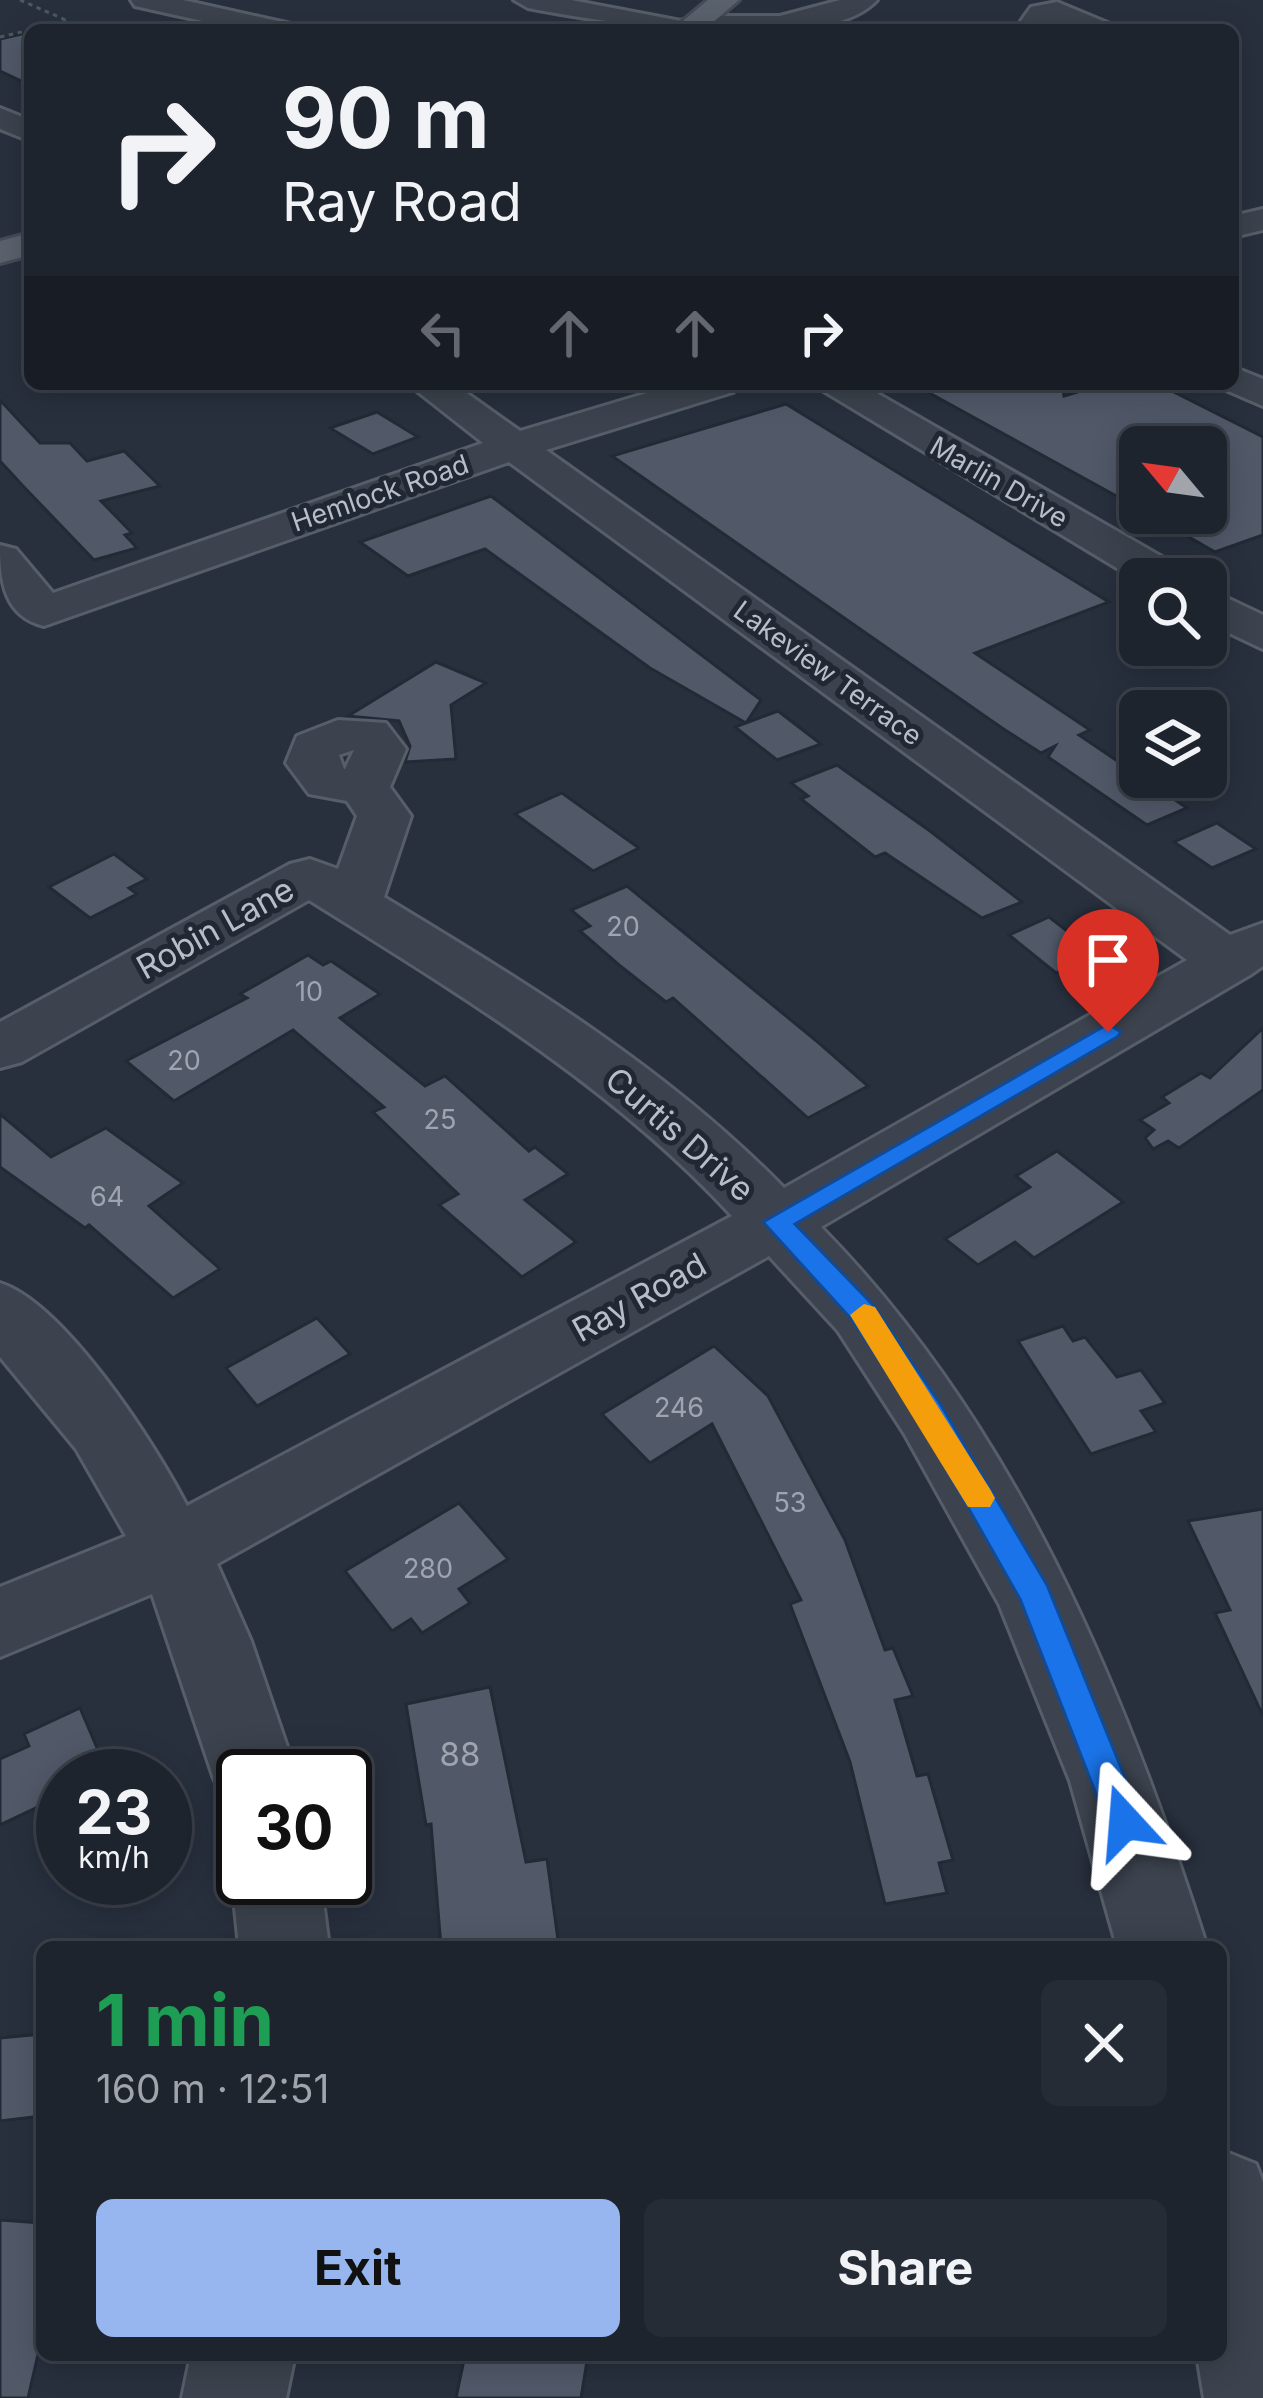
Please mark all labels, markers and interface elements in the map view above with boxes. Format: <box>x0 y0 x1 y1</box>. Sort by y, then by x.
text: 90 m <box>282 67 490 168</box>
icon: right <box>84 72 240 228</box>
text: Ray Road <box>282 169 522 234</box>
icon: left <box>410 300 476 366</box>
icon: ahead <box>536 300 602 366</box>
icon: ahead <box>662 300 728 366</box>
icon: right <box>788 300 854 366</box>
north arrow <box>1119 426 1227 534</box>
map controls <box>1119 426 1227 798</box>
street label: Marlin Drive <box>924 429 1074 535</box>
street label: Hemlock Road <box>287 447 473 539</box>
button: search <box>1119 558 1227 666</box>
street label: Lakeview Terrace <box>727 594 929 752</box>
button: layers <box>1119 690 1227 798</box>
street label: Robin Lane <box>129 868 301 988</box>
pin <box>1057 909 1159 1032</box>
house number: 20 <box>606 910 640 943</box>
icon: arrive <box>1075 927 1141 993</box>
house number: 10 <box>295 975 323 1008</box>
house number: 20 <box>167 1044 201 1077</box>
street label: Curtis Drive <box>597 1059 763 1209</box>
house number: 25 <box>424 1103 456 1136</box>
house number: 64 <box>90 1180 124 1213</box>
street label: Ray Road <box>565 1244 713 1350</box>
house number: 246 <box>654 1391 704 1424</box>
house number: 53 <box>773 1486 807 1519</box>
house number: 280 <box>403 1552 453 1585</box>
house number: 88 <box>440 1734 480 1774</box>
speed limit sign: 30 <box>216 1749 372 1905</box>
position arrow <box>1062 1759 1188 1885</box>
text: 23 <box>76 1776 152 1848</box>
text: km/h <box>78 1839 150 1875</box>
text: 1 min <box>96 1976 274 2063</box>
button: close <box>1041 1980 1167 2106</box>
text: 160 m · 12:51 <box>96 2065 329 2112</box>
button: Exit <box>96 2199 620 2337</box>
button: Share <box>644 2199 1167 2337</box>

